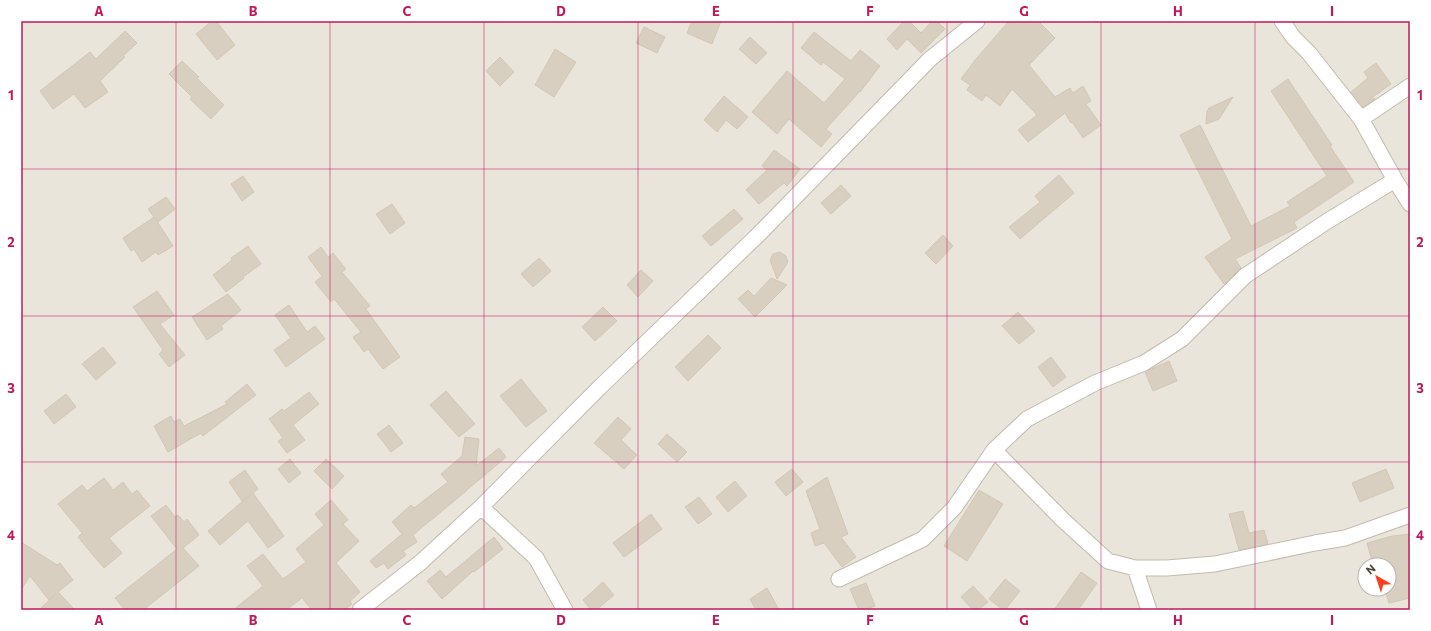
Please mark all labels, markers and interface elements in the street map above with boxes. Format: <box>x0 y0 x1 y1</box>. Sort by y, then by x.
text: A <box>94 3 104 19</box>
text: B <box>249 3 258 19</box>
text: C <box>403 3 412 19</box>
text: D <box>556 3 566 19</box>
text: E <box>712 3 720 19</box>
text: F <box>866 3 874 19</box>
text: G <box>1019 3 1029 19</box>
text: H <box>1173 3 1183 19</box>
text: I <box>1330 3 1334 19</box>
text: 1 <box>8 87 14 103</box>
text: 1 <box>1417 87 1423 103</box>
text: 2 <box>7 234 15 250</box>
text: 2 <box>1416 234 1424 250</box>
text: 3 <box>7 380 15 396</box>
text: 3 <box>1416 380 1424 396</box>
text: 4 <box>7 527 15 543</box>
text: 4 <box>1416 527 1424 543</box>
north arrow <box>1357 557 1397 597</box>
text: N <box>1363 561 1378 576</box>
text: A <box>94 612 104 628</box>
text: B <box>249 612 258 628</box>
text: C <box>403 612 412 628</box>
text: D <box>556 612 566 628</box>
text: E <box>712 612 720 628</box>
text: F <box>866 612 874 628</box>
text: G <box>1019 612 1029 628</box>
text: H <box>1173 612 1183 628</box>
text: I <box>1330 612 1334 628</box>

